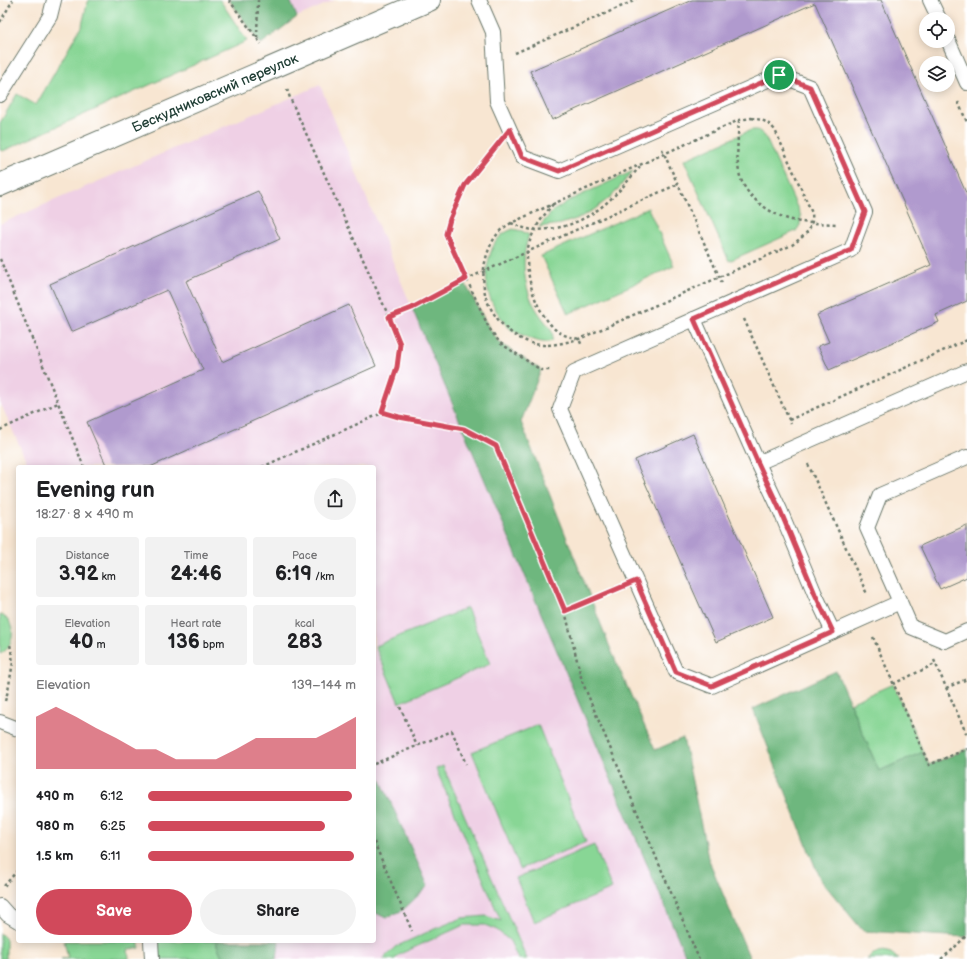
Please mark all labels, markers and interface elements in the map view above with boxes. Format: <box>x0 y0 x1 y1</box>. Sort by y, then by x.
map controls <box>919 12 955 92</box>
button: locate <box>919 12 955 48</box>
street label: Бескудниковский переулок <box>129 49 301 136</box>
button: layers <box>919 56 955 92</box>
pin <box>762 58 796 92</box>
icon: arrive <box>768 64 790 86</box>
text: Evening run <box>36 477 155 504</box>
button: share <box>314 478 356 520</box>
text: 18:27 · 8 × 490 m <box>36 506 134 522</box>
text: Distance <box>65 549 109 562</box>
text: Time <box>184 549 208 562</box>
text: Pace <box>292 549 317 562</box>
text: 3.92 <box>59 562 98 586</box>
text: 24:46 <box>170 562 222 586</box>
text: 6:19 <box>275 562 312 586</box>
text: km <box>98 570 116 583</box>
text: /km <box>312 570 334 583</box>
text: Elevation <box>64 617 110 630</box>
text: Heart rate <box>171 617 221 630</box>
text: kcal <box>295 617 315 630</box>
text: 40 <box>69 630 93 654</box>
text: 136 <box>168 630 200 654</box>
text: 283 <box>287 630 323 654</box>
text: m <box>93 638 105 651</box>
text: bpm <box>200 638 224 651</box>
text: Elevation <box>36 677 90 693</box>
text: 139–144 m <box>292 677 356 693</box>
text: 490 m <box>36 788 74 804</box>
text: 6:12 <box>100 788 123 804</box>
text: 980 m <box>36 818 74 834</box>
text: 6:25 <box>100 818 126 834</box>
text: 1.5 km <box>36 848 73 864</box>
text: 6:11 <box>100 848 121 864</box>
button: Save <box>36 889 192 935</box>
button: Share <box>200 889 356 935</box>

